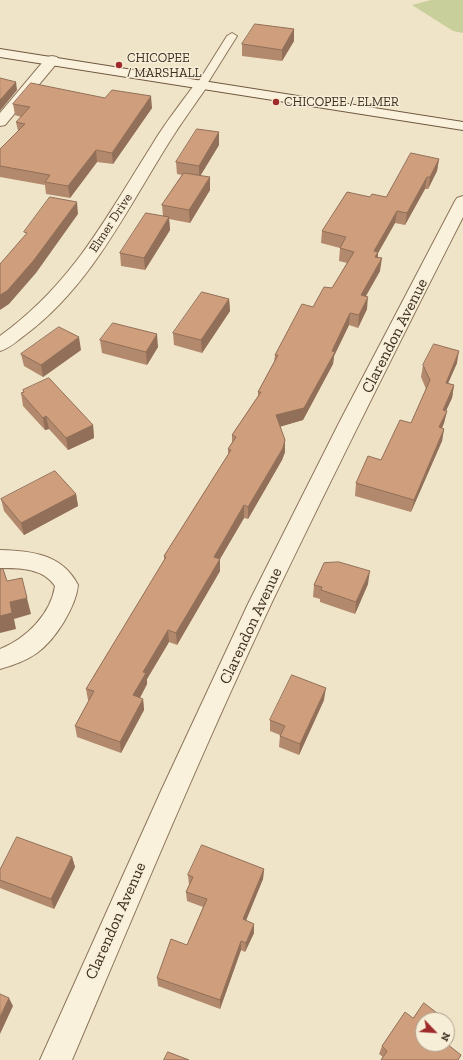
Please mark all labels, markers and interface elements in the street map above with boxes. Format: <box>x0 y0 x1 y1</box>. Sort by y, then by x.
place label: CHICOPEE / MARSHALL <box>127 50 202 81</box>
marker: CHICOPEE / MARSHALL <box>114 60 124 70</box>
place label: CHICOPEE / ELMER <box>284 94 399 110</box>
marker: CHICOPEE / ELMER <box>271 97 281 107</box>
street label: Elmer Drive <box>86 190 136 256</box>
street label: Clarendon Avenue <box>358 275 432 397</box>
street label: Clarendon Avenue <box>216 565 286 687</box>
street label: Clarendon Avenue <box>82 859 150 983</box>
north arrow <box>415 1012 455 1052</box>
text: N <box>438 1030 453 1043</box>

